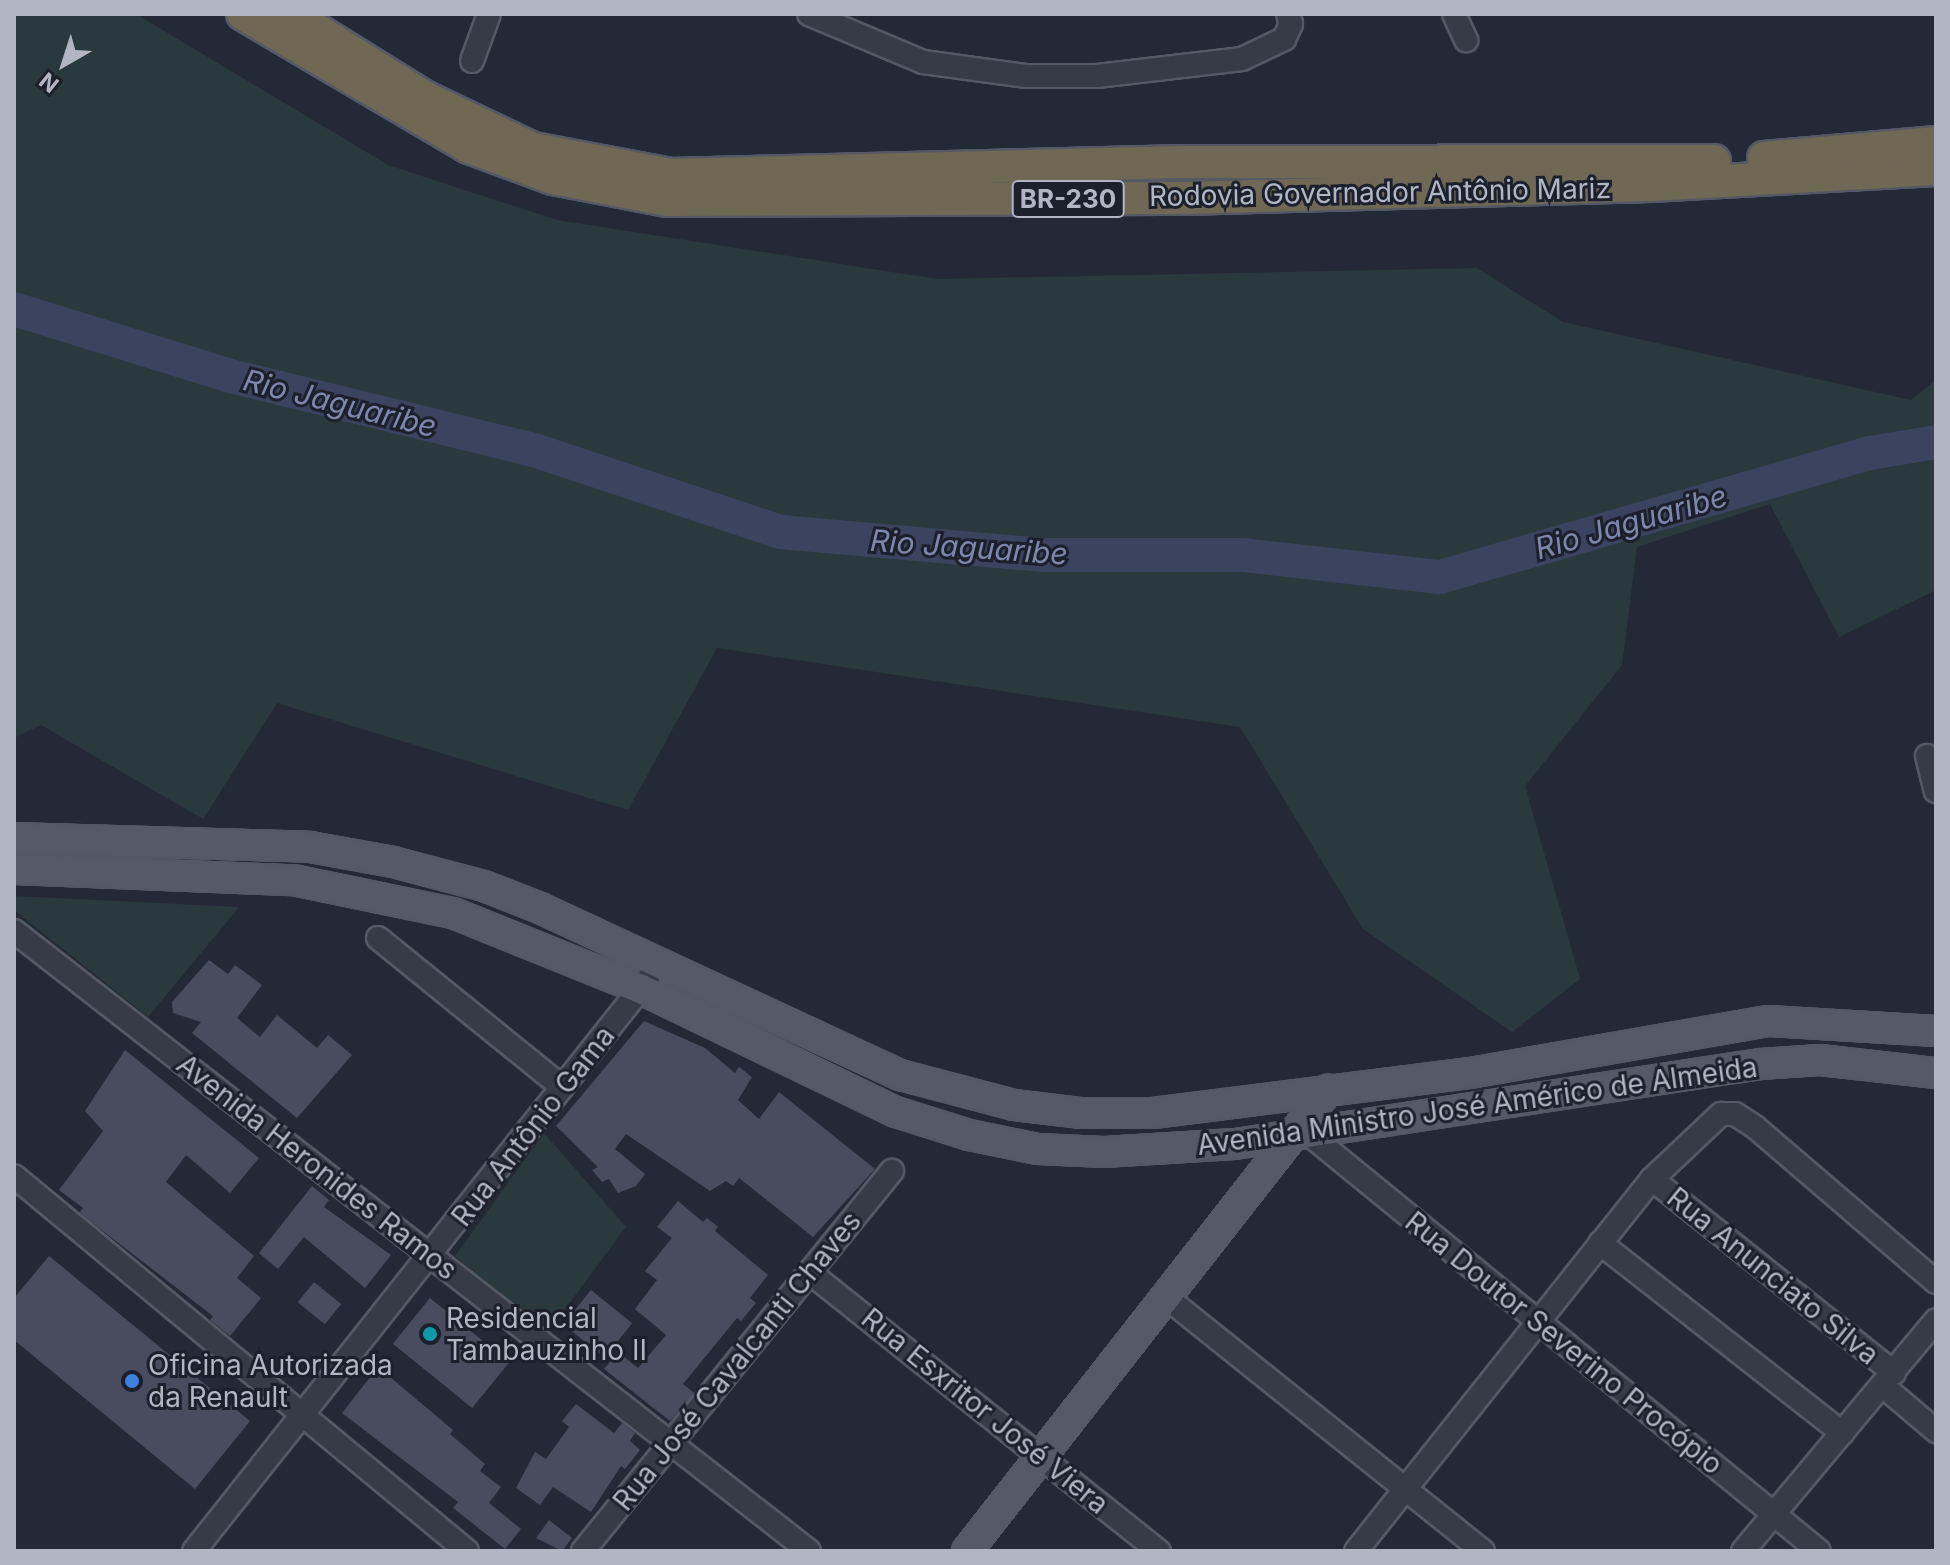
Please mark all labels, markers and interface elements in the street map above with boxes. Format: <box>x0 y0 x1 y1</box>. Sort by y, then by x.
north arrow <box>24 24 104 104</box>
text: N <box>34 67 64 98</box>
street label: Rodovia Governador Antônio Mariz <box>1149 171 1611 213</box>
road number: BR-230 <box>1010 177 1126 221</box>
water label: Rio Jaguaribe <box>240 362 440 444</box>
water label: Rio Jaguaribe <box>1531 477 1731 567</box>
water label: Rio Jaguaribe <box>869 522 1069 572</box>
street label: Rua Antônio Gama <box>444 1019 622 1233</box>
street label: Avenida Heronides Ramos <box>170 1047 464 1287</box>
street label: Avenida Ministro José Américo de Almeida <box>1195 1050 1759 1162</box>
street label: Rua Anunciato Silva <box>1661 1180 1885 1372</box>
street label: Rua José Cavalcanti Chaves <box>606 1205 868 1517</box>
street label: Rua Doutor Severino Procópio <box>1399 1205 1729 1481</box>
place label: Residencial Tambauzinho II <box>446 1301 647 1367</box>
street label: Rua Esxritor José Viera <box>855 1301 1115 1521</box>
marker: Residencial Tambauzinho II <box>421 1325 439 1343</box>
place label: Oficina Autorizada da Renault <box>148 1348 393 1414</box>
marker: Oficina Autorizada da Renault <box>123 1372 141 1390</box>

